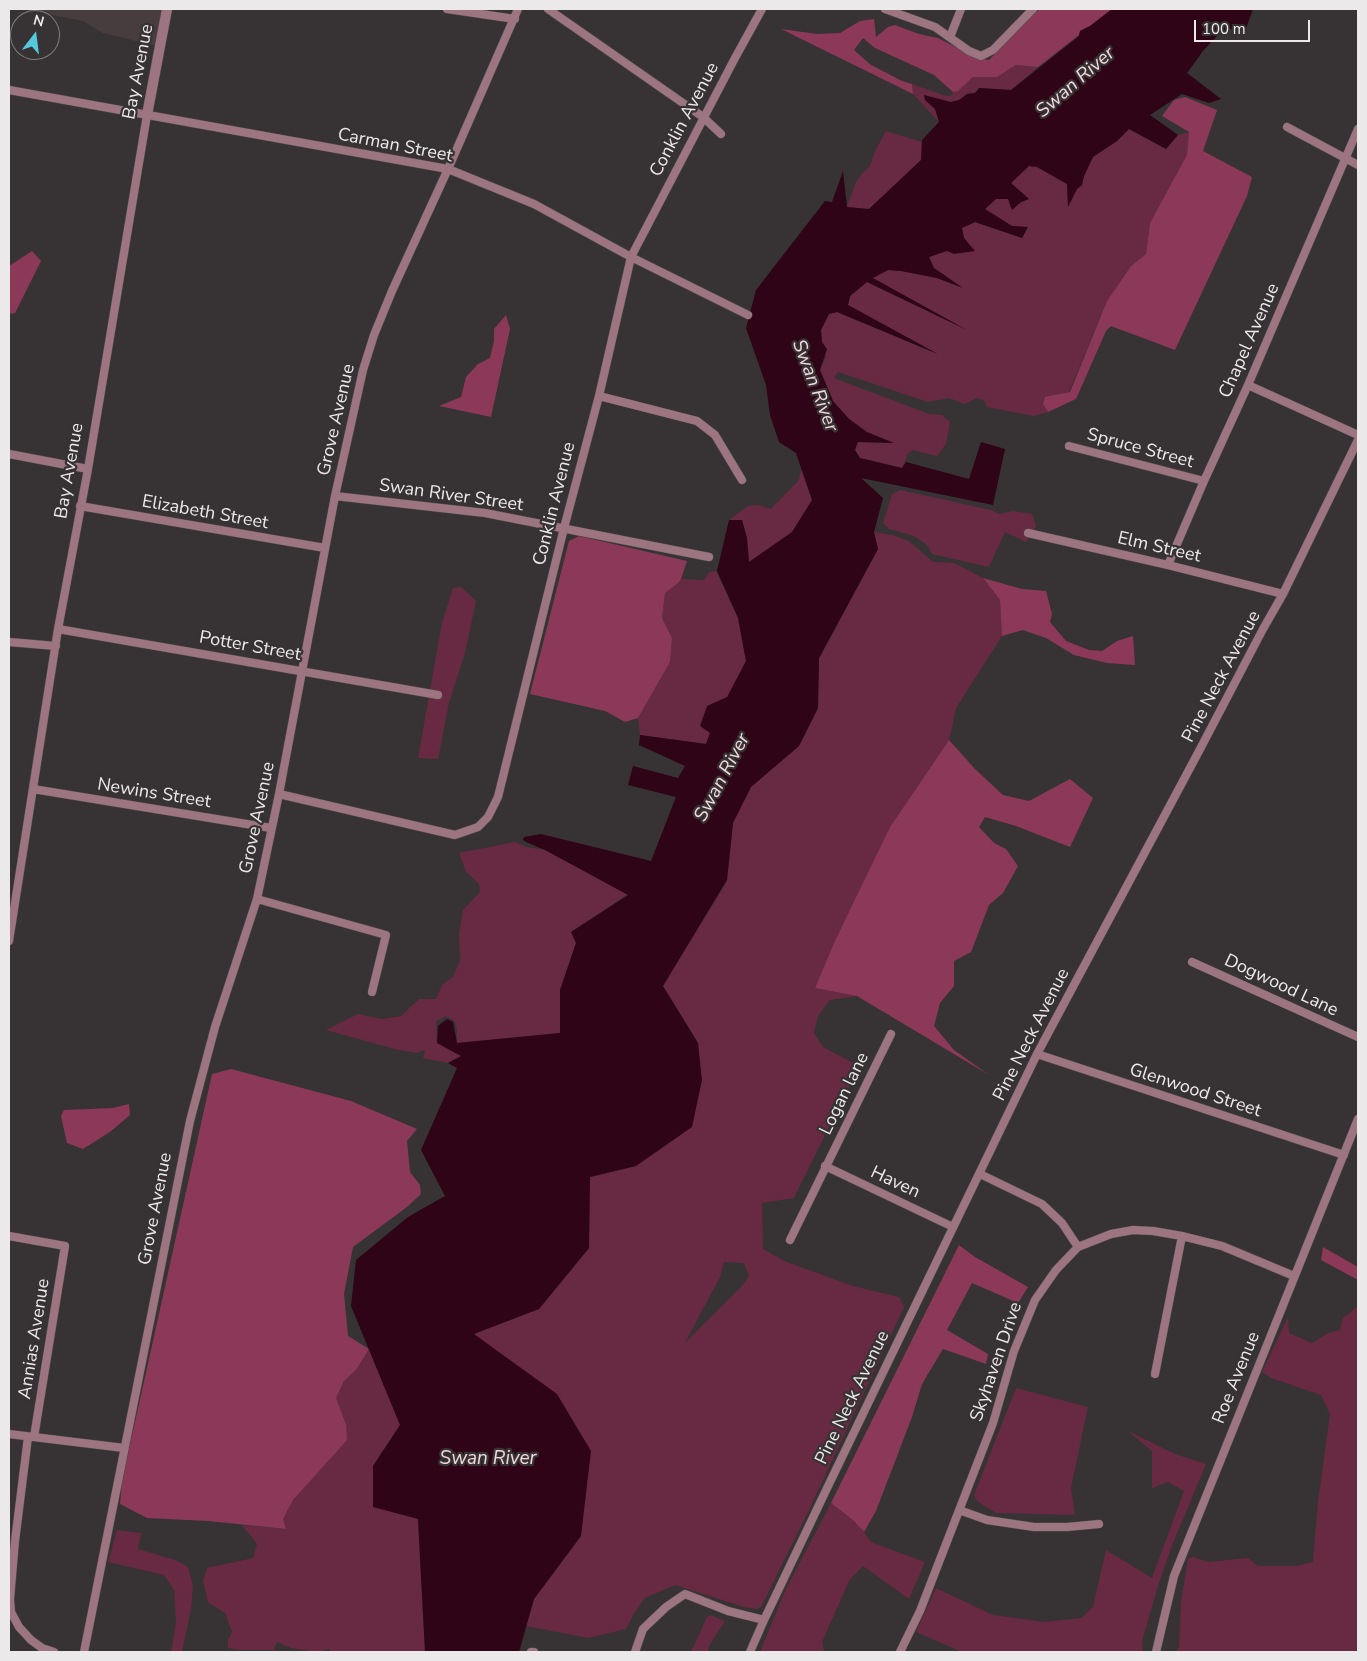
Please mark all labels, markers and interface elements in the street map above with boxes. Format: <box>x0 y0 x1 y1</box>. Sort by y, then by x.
north arrow <box>10 10 60 60</box>
text: N <box>31 10 46 32</box>
scale bar <box>1197 10 1313 42</box>
text: 100 m <box>1202 19 1246 39</box>
street label: Bay Avenue <box>119 22 159 122</box>
water label: Swan River <box>1032 43 1120 123</box>
street label: Conklin Avenue <box>646 59 724 181</box>
street label: Carman Street <box>336 124 454 168</box>
street label: Chapel Avenue <box>1215 280 1285 402</box>
water label: Swan River <box>786 337 842 435</box>
street label: Grove Avenue <box>314 362 360 478</box>
street label: Bay Avenue <box>51 421 89 521</box>
street label: Spruce Street <box>1084 424 1196 474</box>
street label: Conklin Avenue <box>529 440 581 568</box>
street label: Swan River Street <box>377 475 525 517</box>
street label: Elizabeth Street <box>140 491 270 535</box>
street label: Elm Street <box>1115 528 1203 568</box>
street label: Pine Neck Avenue <box>1178 607 1266 747</box>
street label: Potter Street <box>197 627 303 667</box>
water label: Swan River <box>690 730 756 826</box>
street label: Grove Avenue <box>236 760 280 876</box>
street label: Newins Street <box>96 774 212 814</box>
street label: Dogwood Lane <box>1221 950 1341 1022</box>
street label: Pine Neck Avenue <box>989 965 1075 1105</box>
street label: Logan lane <box>816 1049 874 1139</box>
street label: Glenwood Street <box>1126 1060 1264 1122</box>
street label: Grove Avenue <box>135 1151 177 1267</box>
street label: Haven <box>867 1162 923 1204</box>
street label: Annias Avenue <box>15 1277 55 1401</box>
street label: Skyhaven Drive <box>966 1299 1028 1425</box>
street label: Pine Neck Avenue <box>811 1328 895 1468</box>
street label: Roe Avenue <box>1209 1329 1265 1427</box>
water label: Swan River <box>440 1448 536 1470</box>

